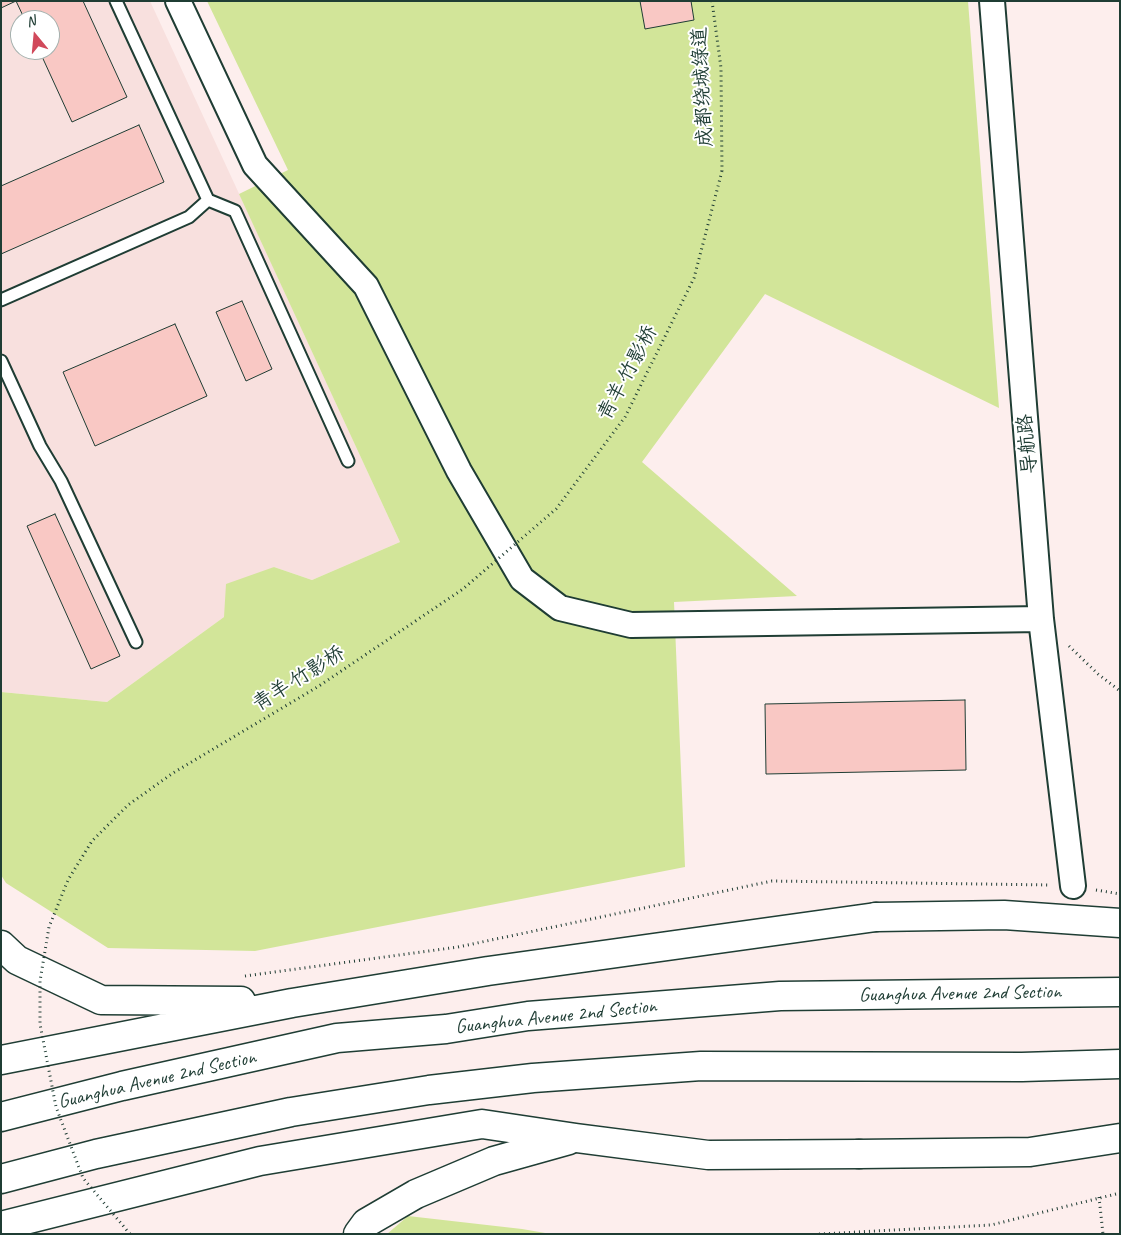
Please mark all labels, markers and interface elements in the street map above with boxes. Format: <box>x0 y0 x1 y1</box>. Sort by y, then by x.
north arrow <box>10 10 60 60</box>
text: N <box>24 12 37 31</box>
street label: 成都绕城绿道 <box>688 26 718 148</box>
street label: 青羊·竹影桥 <box>593 322 663 424</box>
street label: 导航路 <box>1013 413 1043 475</box>
street label: 青羊·竹影桥 <box>249 641 349 717</box>
street label: Guanghua Avenue 2nd Section <box>859 980 1061 1008</box>
street label: Guanghua Avenue 2nd Section <box>454 995 658 1039</box>
street label: Guanghua Avenue 2nd Section <box>56 1046 258 1114</box>

